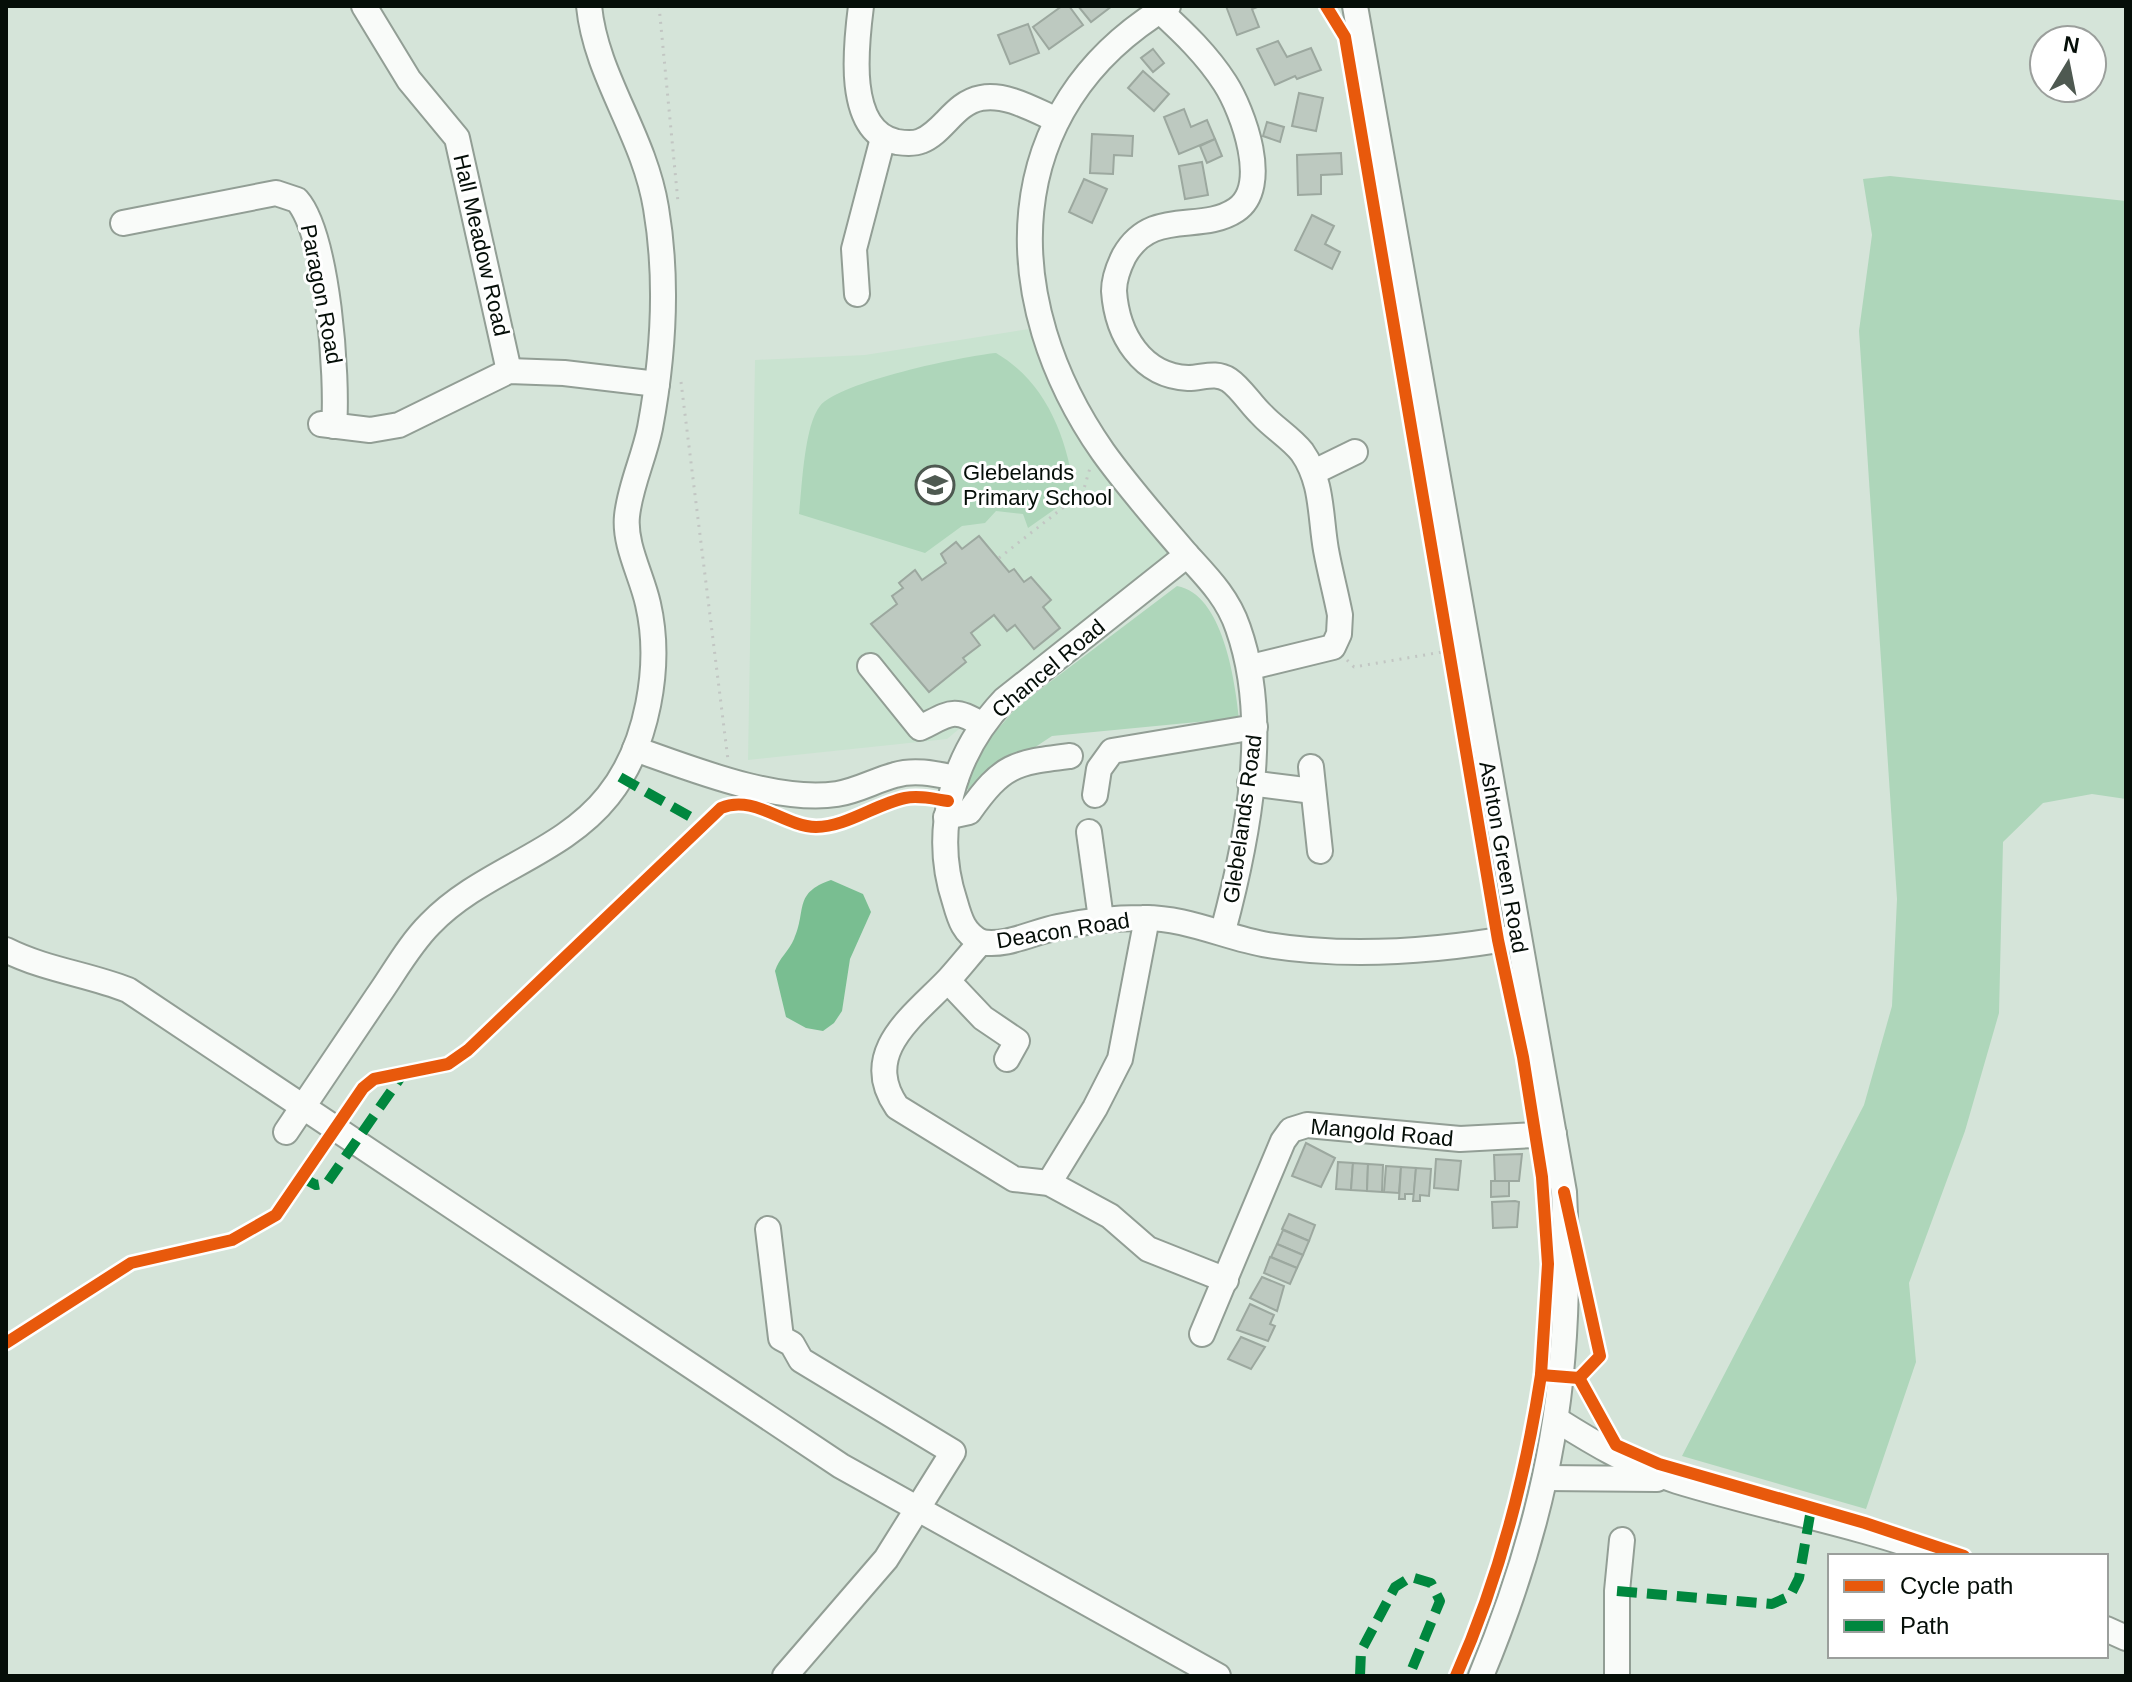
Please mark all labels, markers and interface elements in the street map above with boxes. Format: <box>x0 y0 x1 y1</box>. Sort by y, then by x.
north arrow <box>2028 24 2108 104</box>
text: N <box>2061 31 2081 58</box>
street label: Hall Meadow Road <box>448 152 515 338</box>
street label: Paragon Road <box>296 222 347 366</box>
place label: Glebelands Primary School <box>963 460 1112 510</box>
school or university icon: Glebelands Primary School <box>914 464 956 506</box>
street label: Chancel Road <box>987 614 1110 723</box>
street label: Glebelands Road <box>1218 733 1267 905</box>
street label: Ashton Green Road <box>1474 759 1533 955</box>
street label: Deacon Road <box>995 908 1131 953</box>
street label: Mangold Road <box>1310 1114 1454 1151</box>
legend <box>1828 1554 2108 1658</box>
text: Cycle path <box>1900 1572 2013 1599</box>
text: Path <box>1900 1612 1949 1639</box>

